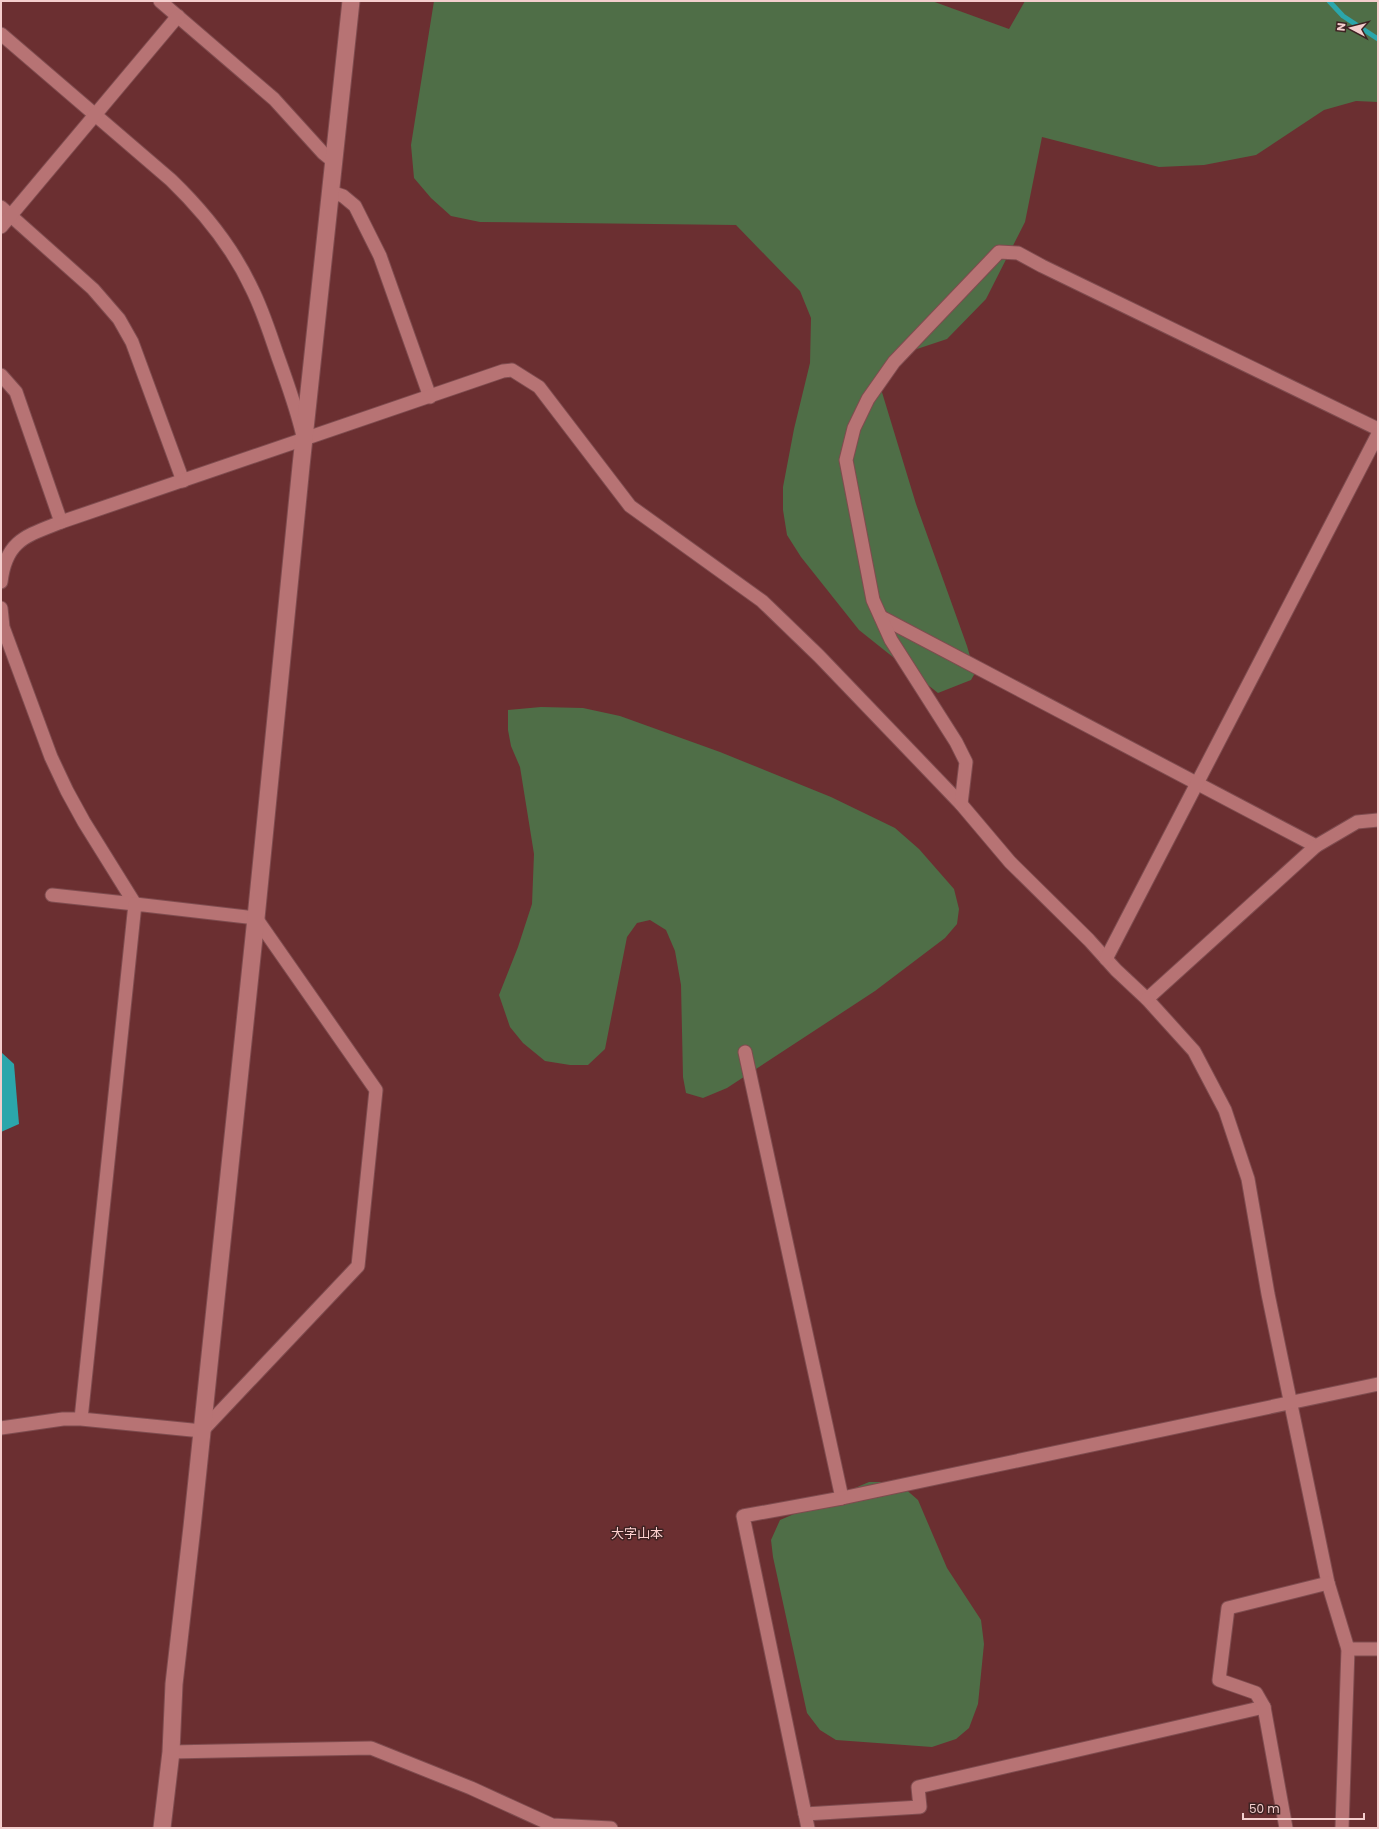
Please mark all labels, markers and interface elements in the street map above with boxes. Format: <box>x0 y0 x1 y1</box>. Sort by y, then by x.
north arrow <box>1331 8 1371 48</box>
text: N <box>1333 22 1350 32</box>
district label: 大字山本 <box>611 1524 663 1543</box>
scale bar <box>1243 1795 1364 1821</box>
text: 50 m <box>1249 1800 1280 1817</box>

